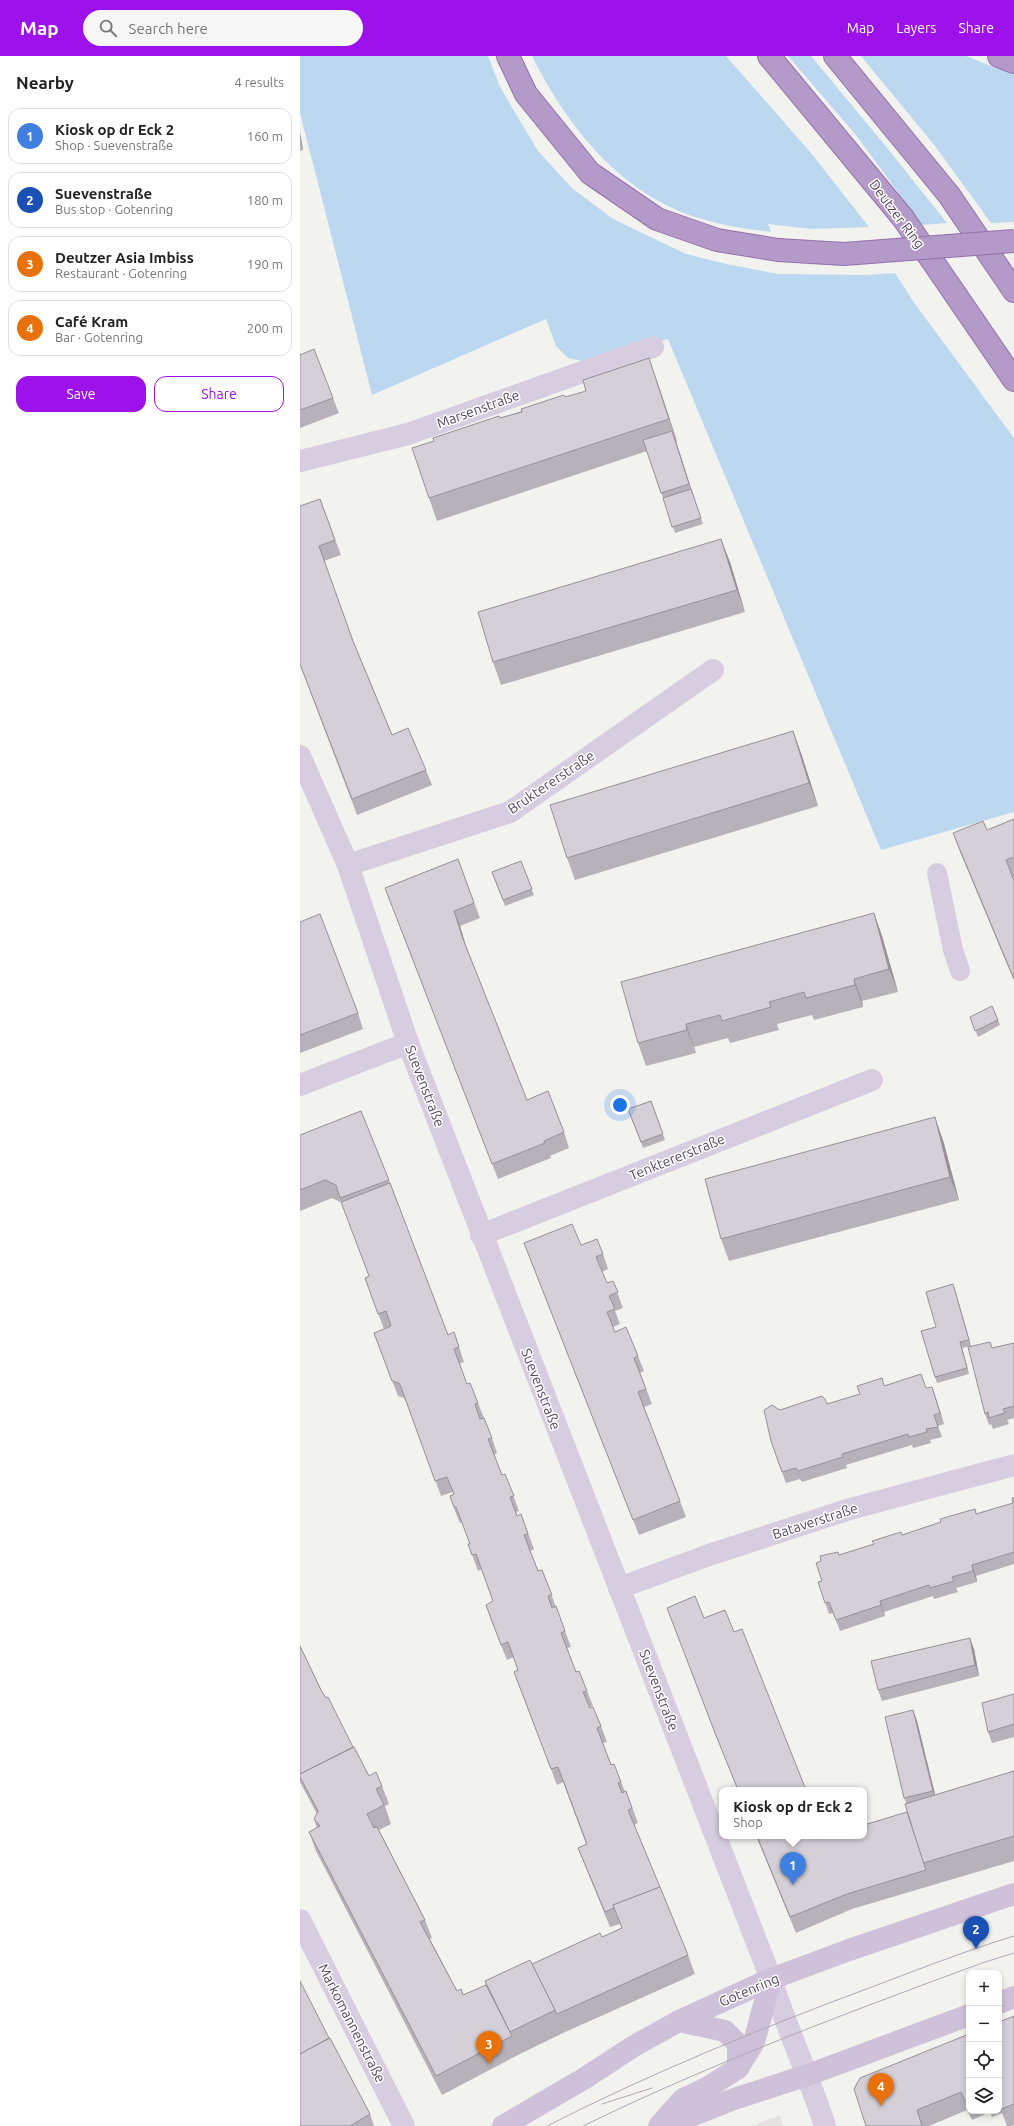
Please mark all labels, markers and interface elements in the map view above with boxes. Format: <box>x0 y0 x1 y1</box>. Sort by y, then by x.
search box <box>83 10 363 46</box>
text: Map <box>20 17 59 39</box>
icon: search <box>97 17 119 39</box>
text: Search here <box>129 20 208 37</box>
text: Map <box>847 20 874 36</box>
text: Layers <box>896 20 936 36</box>
text: Share <box>958 20 994 36</box>
text: Nearby <box>16 73 74 92</box>
text: 4 results <box>234 75 284 89</box>
text: Kiosk op dr Eck 2 <box>55 121 174 138</box>
text: 1 <box>26 129 34 143</box>
text: 160 m <box>247 129 283 143</box>
text: Shop · Suevenstraße <box>55 138 173 152</box>
street label: Deutzer Ring <box>866 177 928 251</box>
text: Suevenstraße <box>55 185 152 202</box>
text: 2 <box>26 193 34 207</box>
text: 180 m <box>247 193 283 207</box>
text: Bus stop · Gotenring <box>55 202 173 216</box>
text: Deutzer Asia Imbiss <box>55 249 194 266</box>
text: 3 <box>26 257 34 271</box>
text: 190 m <box>247 257 283 271</box>
text: Restaurant · Gotenring <box>55 266 187 280</box>
text: Café Kram <box>55 313 128 330</box>
text: 4 <box>26 321 34 335</box>
text: 200 m <box>247 321 283 335</box>
text: Bar · Gotenring <box>55 330 143 344</box>
button: Save <box>16 376 146 412</box>
button: Share <box>154 376 284 412</box>
street label: Marsenstraße <box>435 387 521 431</box>
street label: Bruktererstraße <box>505 747 597 817</box>
street label: Suevenstraße <box>402 1043 448 1129</box>
your location <box>610 1095 630 1115</box>
street label: Tenktererstraße <box>627 1131 727 1183</box>
street label: Suevenstraße <box>518 1346 564 1432</box>
street label: Bataverstraße <box>770 1500 860 1542</box>
street label: Suevenstraße <box>636 1647 682 1733</box>
popup <box>719 1787 867 1839</box>
text: Kiosk op dr Eck 2 <box>733 1798 853 1815</box>
text: Shop <box>733 1815 763 1829</box>
pin: 1 <box>780 1852 806 1885</box>
pin: 2 <box>963 1916 989 1949</box>
street label: Markomannenstraße <box>315 1961 389 2085</box>
street label: Gotenring <box>717 1970 781 2010</box>
map controls <box>966 1970 1002 2114</box>
button: + <box>966 1970 1002 2006</box>
button: − <box>966 2006 1002 2042</box>
pin: 3 <box>476 2031 502 2064</box>
button: locate <box>966 2042 1002 2078</box>
pin: 4 <box>868 2073 894 2106</box>
button: layers <box>966 2078 1002 2114</box>

